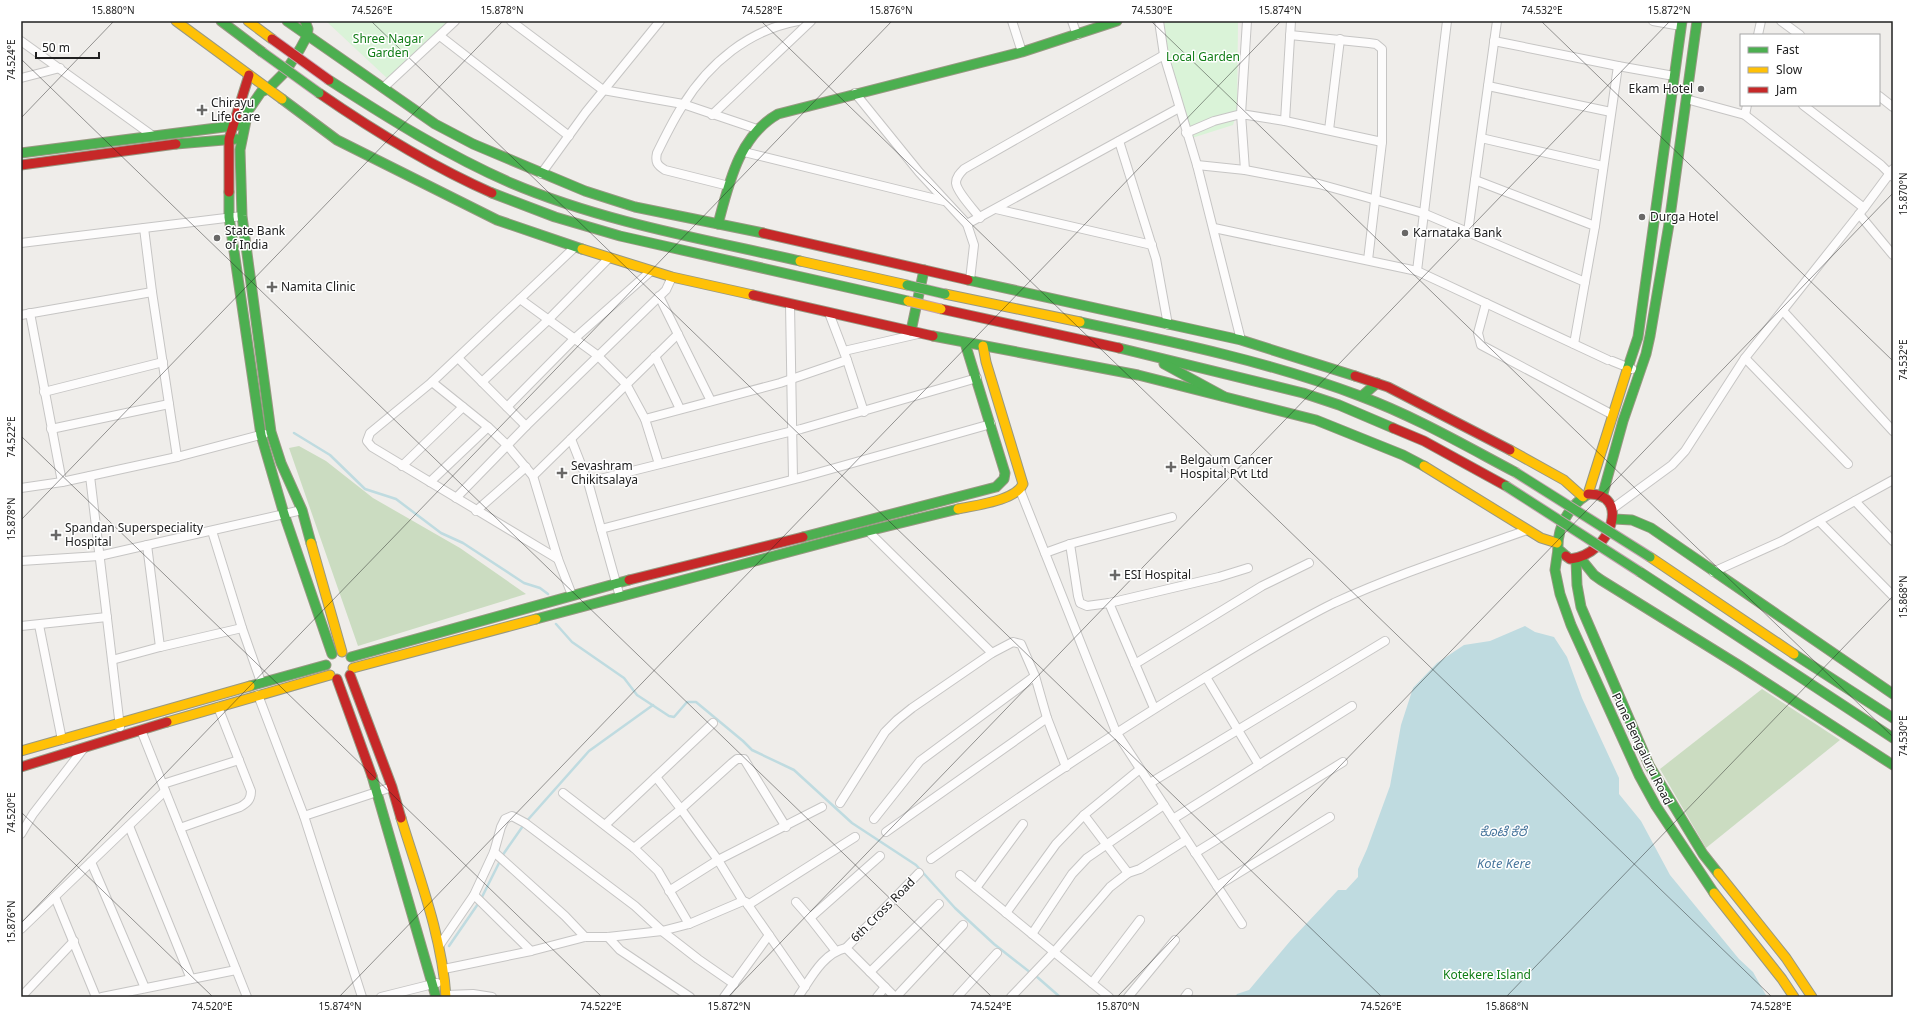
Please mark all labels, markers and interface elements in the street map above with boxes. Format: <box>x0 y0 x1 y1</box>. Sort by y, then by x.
text: 15.880°N <box>91 3 135 17</box>
text: 74.526°E <box>351 3 393 17</box>
text: 15.878°N <box>480 3 524 17</box>
text: 74.528°E <box>741 3 783 17</box>
text: 15.876°N <box>869 3 913 17</box>
text: 74.530°E <box>1131 3 1173 17</box>
text: 15.874°N <box>1258 3 1302 17</box>
text: 74.532°E <box>1521 3 1563 17</box>
text: 15.872°N <box>1647 3 1691 17</box>
park label: Shree Nagar Garden <box>353 30 423 61</box>
scale bar <box>36 34 99 60</box>
legend <box>1740 34 1880 106</box>
text: 74.524°E <box>4 39 18 81</box>
text: 50 m <box>42 39 70 56</box>
text: Fast <box>1776 41 1800 58</box>
park label: Local Garden <box>1166 48 1240 65</box>
text: Slow <box>1776 61 1803 78</box>
place label: Ekam Hotel <box>1628 80 1693 97</box>
text: Jam <box>1775 81 1797 98</box>
marker: Ekam Hotel <box>1696 84 1706 94</box>
place label: Chirayu Life Care <box>211 94 260 125</box>
marker: Chirayu Life Care <box>196 104 208 116</box>
text: 15.870°N <box>1896 172 1910 216</box>
place label: Durga Hotel <box>1650 208 1719 225</box>
marker: Durga Hotel <box>1637 212 1647 222</box>
place label: State Bank of India <box>225 222 286 253</box>
place label: Karnataka Bank <box>1413 224 1503 241</box>
marker: Karnataka Bank <box>1400 228 1410 238</box>
marker: State Bank of India <box>212 233 222 243</box>
place label: Namita Clinic <box>281 278 356 295</box>
marker: Namita Clinic <box>266 281 278 293</box>
text: 74.532°E <box>1896 339 1910 381</box>
text: 74.522°E <box>4 416 18 458</box>
place label: Belgaum Cancer Hospital Pvt Ltd <box>1180 451 1273 482</box>
place label: Sevashram Chikitsalaya <box>571 457 638 488</box>
marker: Belgaum Cancer Hospital Pvt Ltd <box>1165 461 1177 473</box>
marker: Sevashram Chikitsalaya <box>556 467 568 479</box>
text: 15.878°N <box>4 497 18 541</box>
place label: Spandan Superspeciality Hospital <box>65 519 204 550</box>
marker: Spandan Superspeciality Hospital <box>50 529 62 541</box>
place label: ESI Hospital <box>1124 566 1191 583</box>
marker: ESI Hospital <box>1109 569 1121 581</box>
text: 15.868°N <box>1896 575 1910 619</box>
street label: Pune Bengaluru Road <box>1608 690 1677 808</box>
text: 74.530°E <box>1896 715 1910 757</box>
text: 74.520°E <box>4 792 18 834</box>
water label: ಕೊಟೆ ಕೆರೆ <box>1479 822 1529 840</box>
water label: Kote Kere <box>1477 854 1532 872</box>
street label: 6th Cross Road <box>847 874 919 946</box>
text: 15.876°N <box>4 900 18 944</box>
park label: Kotekere Island <box>1443 966 1531 983</box>
text: 74.520°E <box>191 999 233 1013</box>
text: 15.874°N <box>318 999 362 1013</box>
text: 74.522°E <box>580 999 622 1013</box>
text: 15.872°N <box>707 999 751 1013</box>
text: 74.524°E <box>970 999 1012 1013</box>
text: 15.870°N <box>1096 999 1140 1013</box>
text: 74.526°E <box>1360 999 1402 1013</box>
text: 15.868°N <box>1485 999 1529 1013</box>
text: 74.528°E <box>1750 999 1792 1013</box>

